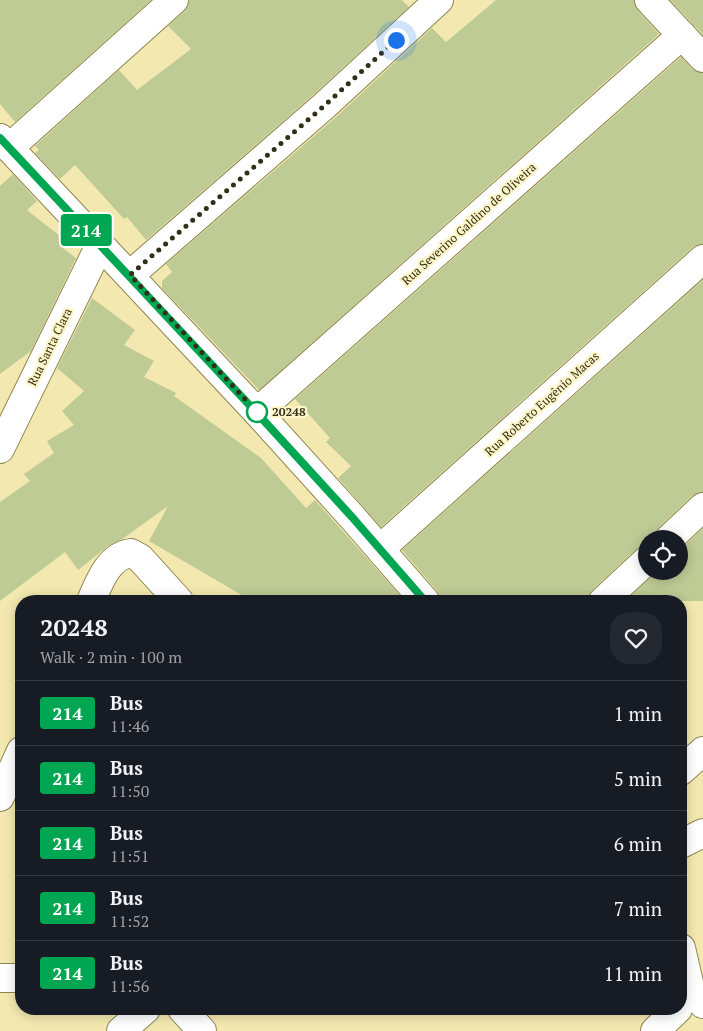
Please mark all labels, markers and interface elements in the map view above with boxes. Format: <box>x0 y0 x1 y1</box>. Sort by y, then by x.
your location <box>384 28 409 53</box>
street label: Rua Severino Galdino de Oliveira <box>398 159 539 288</box>
line badge: 214 <box>57 214 115 246</box>
text: 214 <box>71 218 101 242</box>
street label: Rua Santa Clara <box>24 305 75 388</box>
street label: Rua Roberto Eugênio Macas <box>481 348 602 459</box>
marker: 20248 <box>246 401 268 423</box>
place label: 20248 <box>272 404 306 419</box>
map controls <box>638 530 688 580</box>
button: locate <box>638 530 688 580</box>
text: 20248 <box>40 611 108 643</box>
button: heart <box>610 612 662 664</box>
text: Walk · 2 min · 100 m <box>40 646 182 668</box>
text: Bus <box>110 690 143 715</box>
text: 214 <box>52 701 83 725</box>
text: 1 min <box>614 701 662 726</box>
text: 11:46 <box>110 715 149 737</box>
text: Bus <box>110 755 143 780</box>
text: 214 <box>52 766 83 790</box>
text: 5 min <box>614 766 662 791</box>
text: 11:50 <box>110 780 149 802</box>
text: Bus <box>110 820 143 845</box>
text: 214 <box>52 831 83 855</box>
text: 6 min <box>614 831 662 856</box>
text: 11:51 <box>110 845 149 867</box>
text: Bus <box>110 885 143 910</box>
text: 214 <box>52 896 83 920</box>
text: 7 min <box>614 896 662 921</box>
text: 11:52 <box>110 910 149 932</box>
text: Bus <box>110 950 143 975</box>
text: 214 <box>52 961 83 985</box>
text: 11 min <box>604 961 662 986</box>
text: 11:56 <box>110 975 149 997</box>

